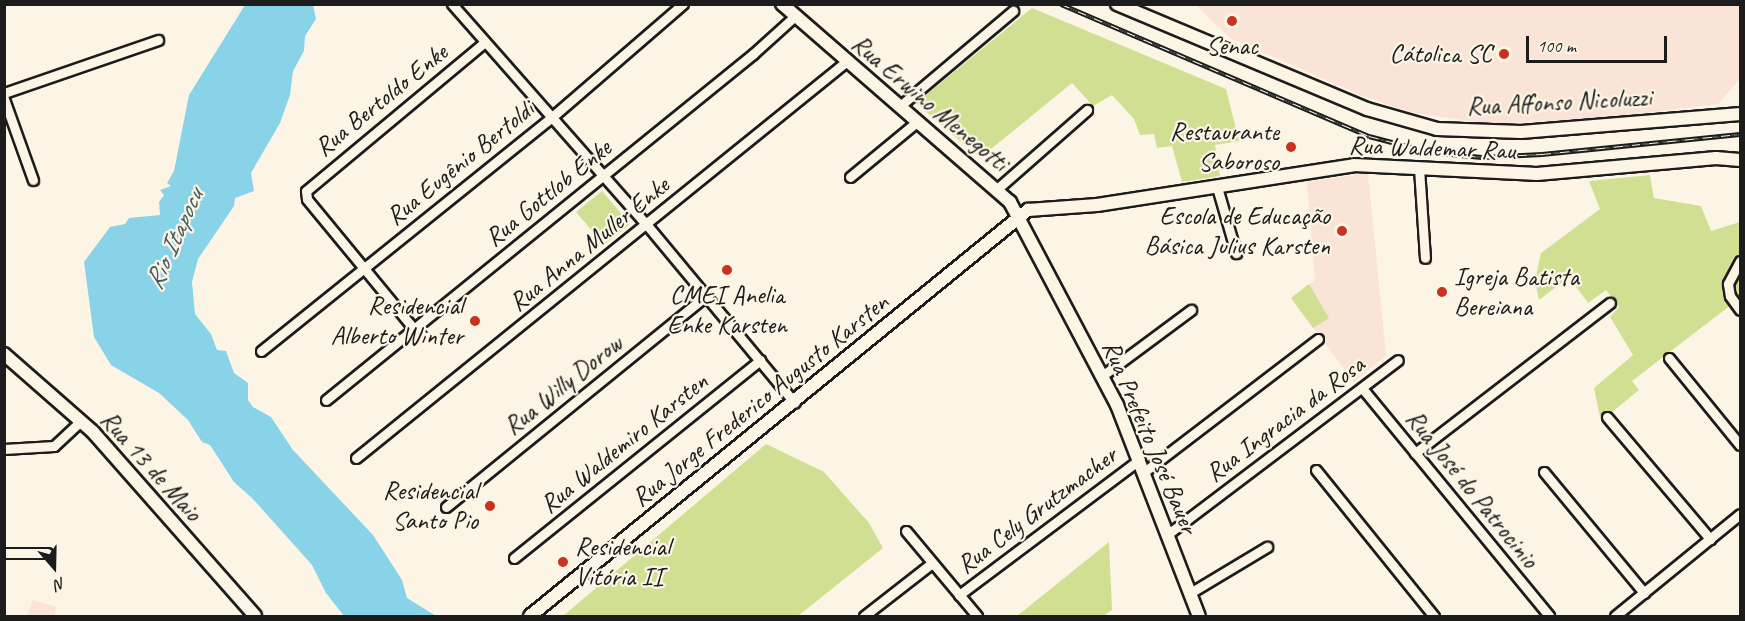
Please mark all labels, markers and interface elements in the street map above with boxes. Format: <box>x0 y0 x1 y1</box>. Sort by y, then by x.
marker: Senac <box>1225 14 1239 28</box>
scale bar <box>1529 24 1670 62</box>
street label: Rua Erwino Menegotti <box>845 28 1015 178</box>
place label: Senac <box>1206 30 1258 62</box>
text: 100 m <box>1537 35 1576 57</box>
street label: Rua Bertoldo Enke <box>308 37 454 163</box>
place label: Cátolica SC <box>1390 38 1492 70</box>
marker: Cátolica SC <box>1497 47 1511 61</box>
street label: Rua Affonso Nicoluzzi <box>1465 82 1653 122</box>
street label: Rua Eugênio Bertoldi <box>380 94 540 232</box>
place label: Restaurante Saboroso <box>1170 116 1279 178</box>
street label: Rua Waldemar Rau <box>1347 129 1517 167</box>
street label: Rua Gottlob Enke <box>479 133 617 253</box>
marker: Restaurante Saboroso <box>1284 140 1298 154</box>
street label: Rua Anna Muller Enke <box>502 170 676 318</box>
water label: Rio Itapocu <box>137 183 211 295</box>
place label: Escola de Educação Básica Julius Karsten <box>1144 200 1330 262</box>
marker: Escola de Educação Básica Julius Karsten <box>1335 224 1349 238</box>
place label: Igreja Batista Bereiana <box>1454 261 1580 322</box>
marker: CMEI Anelia Enke Karsten <box>720 263 734 277</box>
place label: CMEI Anelia Enke Karsten <box>667 279 787 340</box>
marker: Igreja Batista Bereiana <box>1435 285 1449 299</box>
street label: Rua Jorge Frederico Augusto Karsten <box>625 287 895 513</box>
place label: Residencial Alberto Winter <box>330 290 463 352</box>
marker: Residencial Alberto Winter <box>468 314 482 328</box>
street label: Rua Willy Dorow <box>497 327 629 443</box>
street label: Rua Prefeito José Bauer <box>1095 336 1205 538</box>
street label: Rua Ingracia da Rosa <box>1199 349 1371 489</box>
street label: Rua Waldemiro Karsten <box>534 366 714 520</box>
street label: Rua José do Patrocinio <box>1398 403 1546 575</box>
street label: Rua 13 de Maio <box>93 404 209 528</box>
street label: Rua Cely Grutzmacher <box>951 440 1123 580</box>
place label: Residencial Santo Pio <box>383 475 478 536</box>
marker: Residencial Santo Pio <box>483 499 497 513</box>
place label: Residencial Vitória II <box>575 531 670 592</box>
north arrow <box>24 537 84 597</box>
marker: Residencial Vitória II <box>556 555 570 569</box>
text: N <box>52 573 68 595</box>

